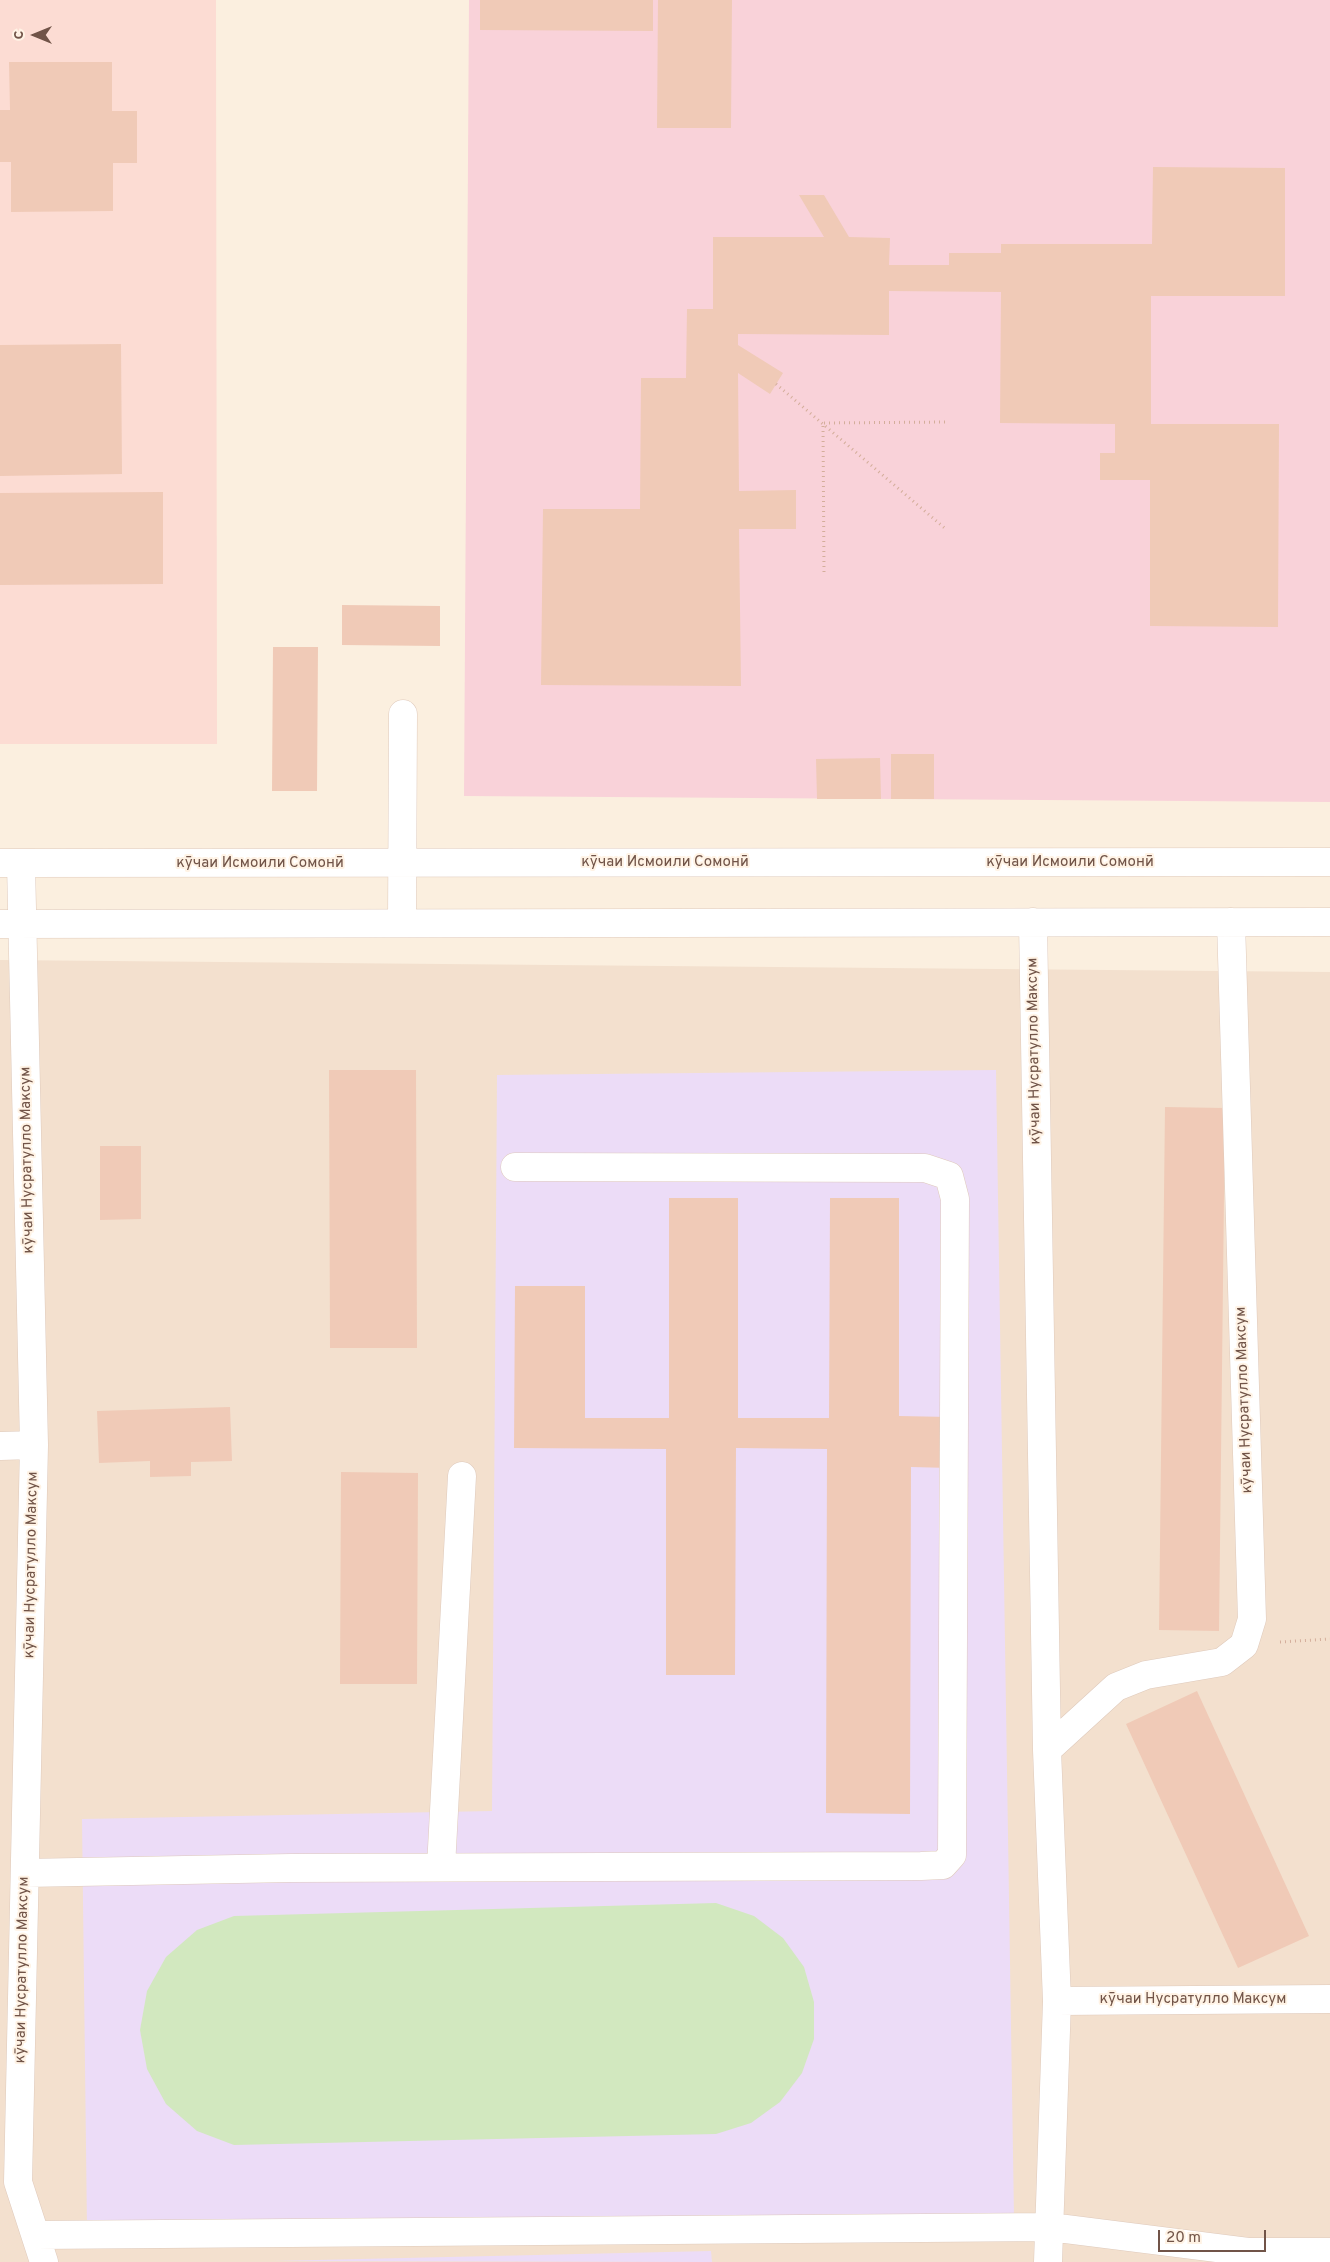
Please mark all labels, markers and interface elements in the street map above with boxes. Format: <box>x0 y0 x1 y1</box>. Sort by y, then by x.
north arrow <box>10 10 60 60</box>
text: С <box>11 31 28 39</box>
street label: кӯчаи Исмоили Сомонӣ <box>581 854 749 872</box>
street label: кӯчаи Исмоили Сомонӣ <box>986 854 1154 872</box>
street label: кӯчаи Исмоили Сомонӣ <box>176 855 344 873</box>
street label: кӯчаи Нусратулло Максум <box>1024 957 1046 1145</box>
street label: кӯчаи Нусратулло Максум <box>17 1066 39 1254</box>
street label: кӯчаи Нусратулло Максум <box>1233 1306 1257 1494</box>
street label: кӯчаи Нусратулло Максум <box>21 1471 43 1659</box>
street label: кӯчаи Нусратулло Максум <box>12 1876 34 2064</box>
street label: кӯчаи Нусратулло Максум <box>1100 1991 1286 2009</box>
scale bar <box>1160 2220 1268 2252</box>
text: 20 m <box>1166 2229 1201 2248</box>

